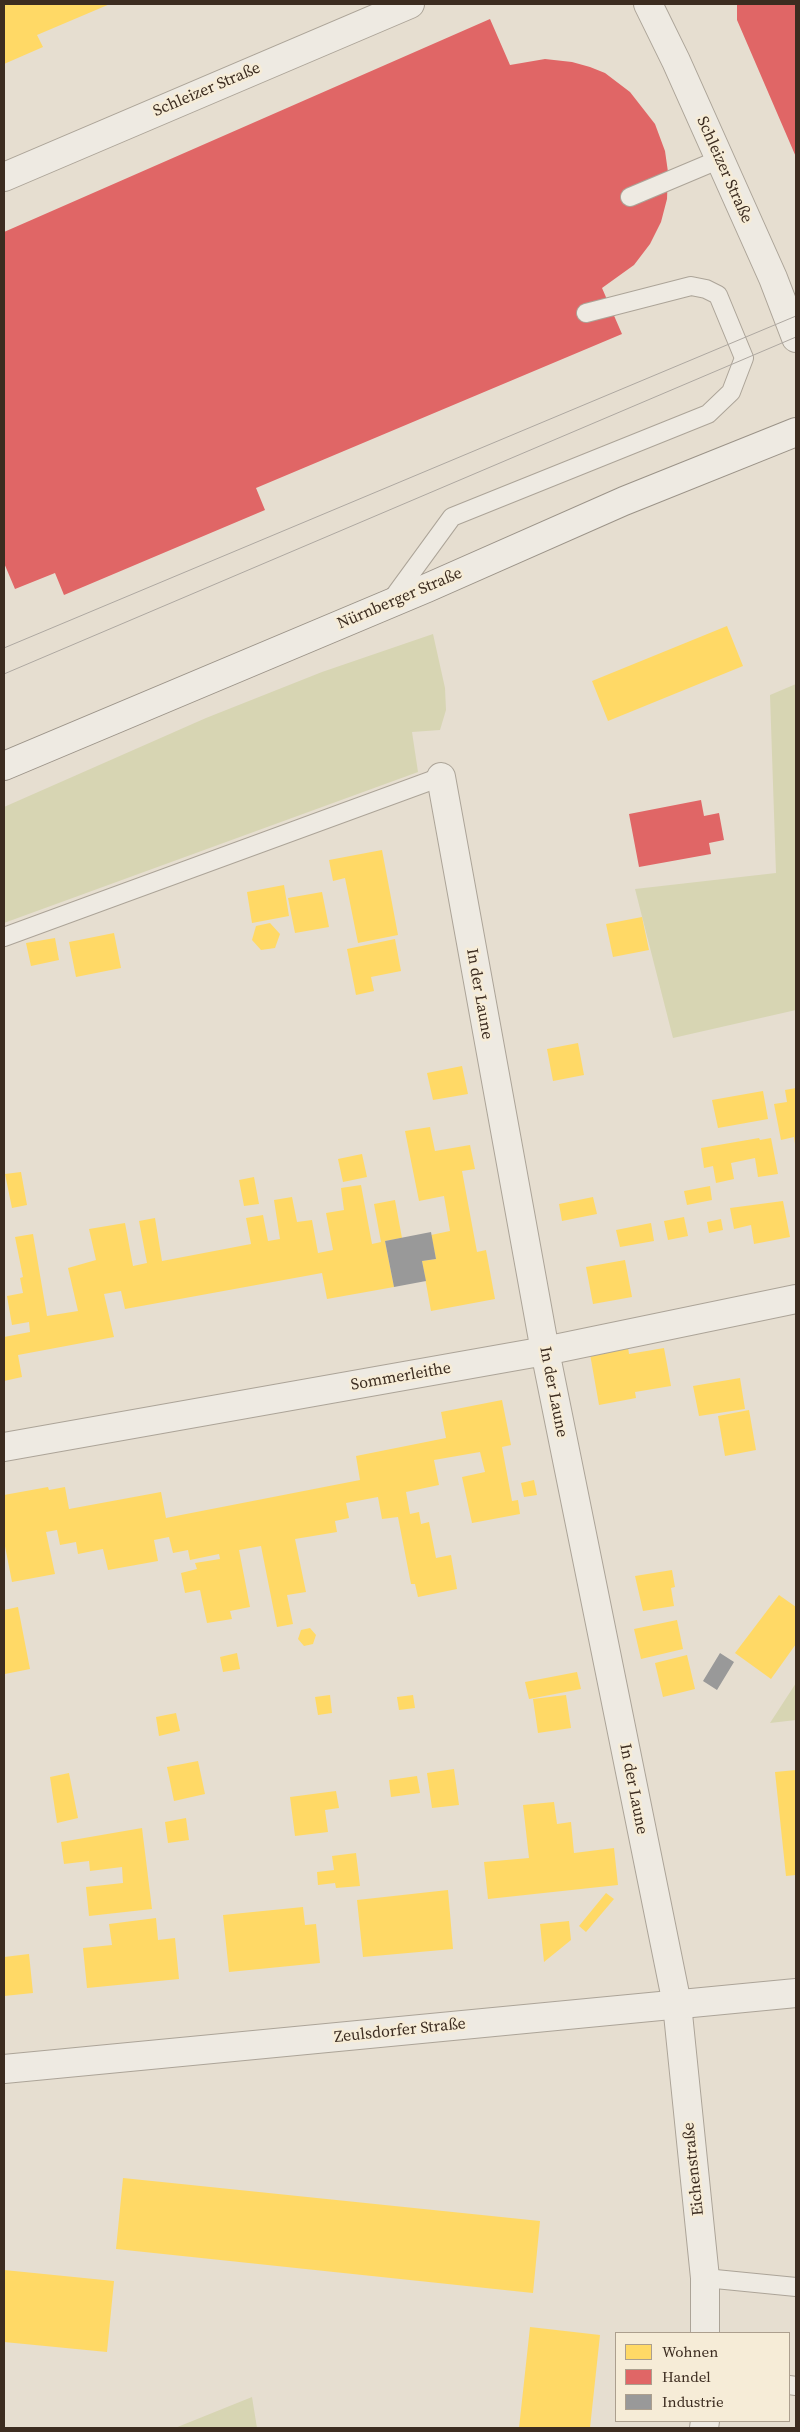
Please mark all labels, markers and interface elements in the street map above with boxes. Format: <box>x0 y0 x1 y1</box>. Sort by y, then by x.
street label: Schleizer Straße <box>150 59 264 121</box>
street label: Schleizer Straße <box>692 114 756 226</box>
street label: Nürnberger Straße <box>335 564 465 634</box>
street label: In der Laune <box>462 947 496 1041</box>
street label: In der Laune <box>535 1345 571 1439</box>
street label: Sommerleithe <box>349 1359 453 1395</box>
street label: In der Laune <box>615 1742 651 1836</box>
street label: Zeulsdorfer Straße <box>333 2015 467 2047</box>
street label: Eichenstraße <box>680 2121 708 2217</box>
legend <box>615 2332 790 2422</box>
text: Wohnen <box>662 2341 718 2362</box>
text: Handel <box>662 2366 711 2387</box>
text: Industrie <box>662 2391 724 2412</box>

